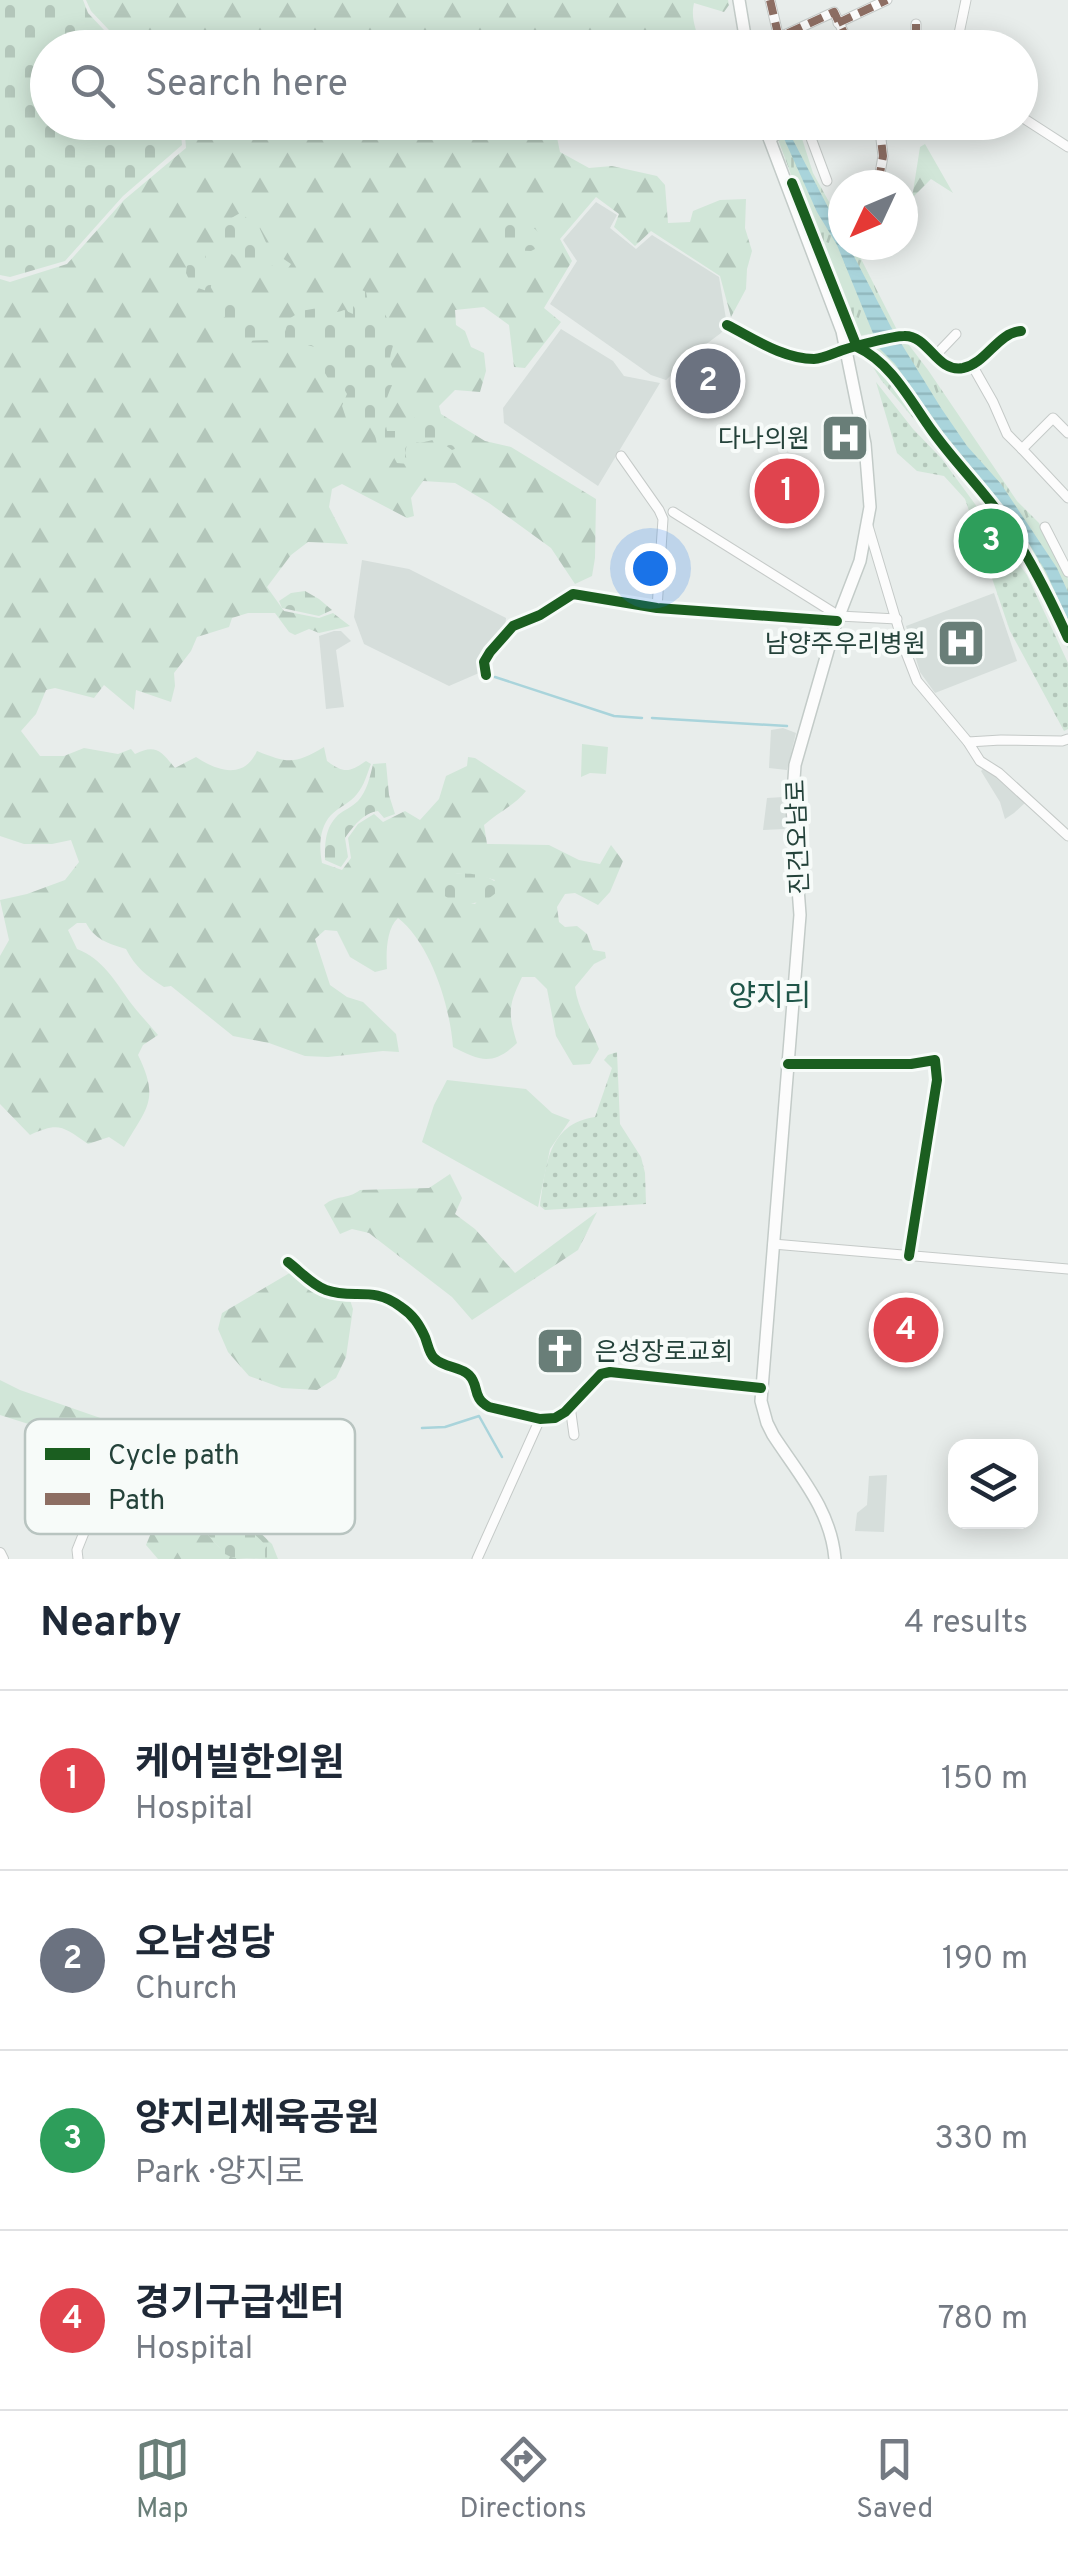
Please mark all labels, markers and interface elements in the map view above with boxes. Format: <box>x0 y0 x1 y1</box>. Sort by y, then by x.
search box <box>30 30 1038 140</box>
icon: search <box>65 58 120 113</box>
text: Search here <box>145 61 348 110</box>
north arrow <box>828 170 918 260</box>
pin: 2 <box>676 344 740 418</box>
hospital icon: 다나의원 <box>819 412 871 464</box>
place label: 다나의원 <box>718 425 810 457</box>
pin: 1 <box>754 454 820 528</box>
pin: 3 <box>958 504 1024 578</box>
your location <box>625 543 676 594</box>
hospital icon: 남양주우리병원 <box>935 617 987 669</box>
place label: 남양주우리병원 <box>765 630 926 662</box>
street label: 진건오남로 <box>782 779 818 895</box>
district label: 양지리 <box>729 980 811 1017</box>
pin: 4 <box>874 1292 938 1368</box>
church icon: 은성장로교회 <box>534 1325 586 1377</box>
place label: 은성장로교회 <box>595 1338 733 1370</box>
legend <box>25 1419 355 1534</box>
text: Cycle path <box>108 1439 240 1475</box>
map controls <box>948 1439 1038 1529</box>
button: layers <box>948 1439 1038 1529</box>
text: Path <box>108 1484 165 1520</box>
text: Nearby <box>40 1598 182 1651</box>
text: 4 results <box>904 1604 1028 1644</box>
text: 케어빌한의원 <box>135 1741 345 1790</box>
text: 1 <box>66 1760 79 1800</box>
text: 150 m <box>941 1760 1028 1800</box>
text: Hospital <box>135 1790 253 1830</box>
text: 오남성당 <box>135 1921 275 1970</box>
text: 2 <box>63 1940 82 1980</box>
text: 190 m <box>942 1940 1028 1980</box>
text: Church <box>135 1970 238 2010</box>
text: 양지리체육공원 <box>135 2096 380 2145</box>
text: 3 <box>63 2120 82 2160</box>
text: 330 m <box>935 2120 1028 2160</box>
text: Park · 양지로 <box>135 2154 304 2194</box>
text: 경기구급센터 <box>135 2281 345 2330</box>
text: 4 <box>62 2300 83 2340</box>
text: 780 m <box>938 2300 1028 2340</box>
text: Hospital <box>135 2330 253 2370</box>
tab: Map <box>135 2432 190 2528</box>
tab: Directions <box>459 2432 587 2528</box>
tab: Saved <box>856 2432 933 2528</box>

